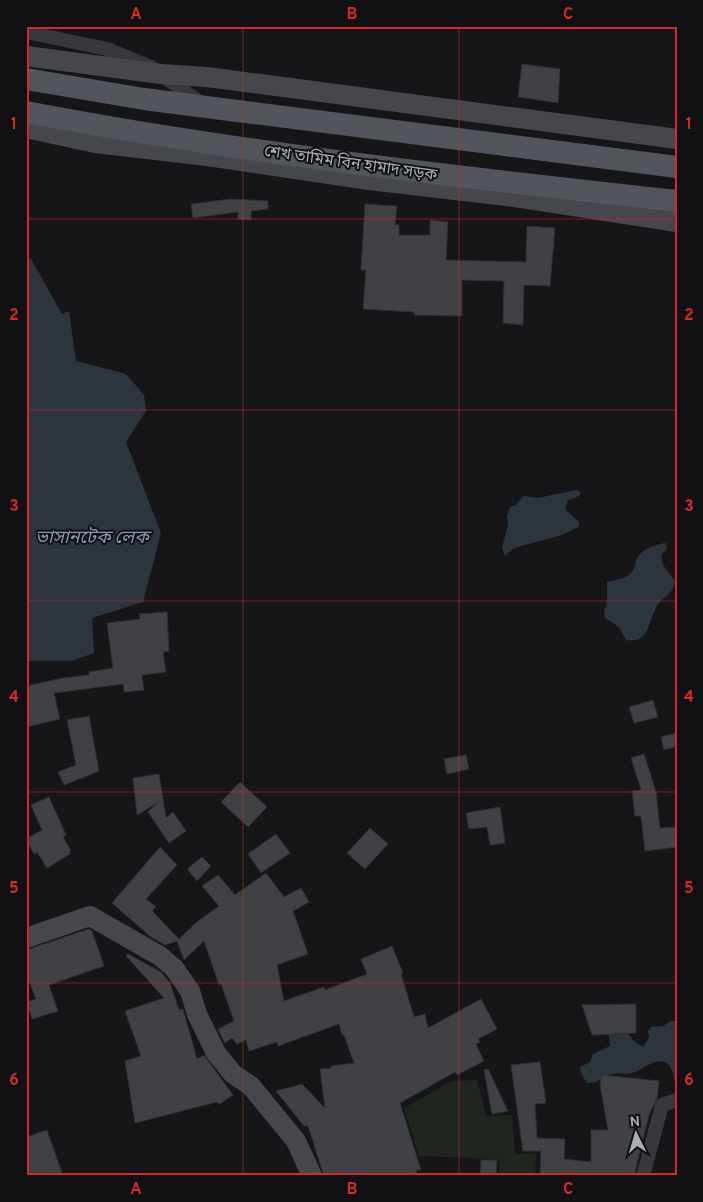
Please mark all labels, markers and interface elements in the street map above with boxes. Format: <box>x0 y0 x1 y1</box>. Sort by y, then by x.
text: A <box>130 5 142 25</box>
text: B <box>346 5 358 25</box>
text: C <box>563 5 573 25</box>
text: 1 <box>11 115 17 135</box>
text: 1 <box>686 115 692 135</box>
street label: শেখ তামিম বিন হামাদ সড়ক <box>263 141 440 186</box>
text: 2 <box>9 306 19 326</box>
text: 2 <box>684 306 694 326</box>
text: 3 <box>9 497 19 517</box>
text: 3 <box>684 497 694 517</box>
water label: ভাসানটেক লেক <box>35 526 152 550</box>
text: 4 <box>9 688 19 708</box>
text: 4 <box>684 688 694 708</box>
text: 5 <box>9 879 19 899</box>
text: 5 <box>684 879 694 899</box>
text: 6 <box>9 1071 19 1091</box>
text: 6 <box>684 1071 694 1091</box>
north arrow <box>610 1110 660 1160</box>
text: N <box>629 1114 641 1131</box>
text: A <box>130 1180 142 1200</box>
text: B <box>346 1180 358 1200</box>
text: C <box>563 1180 573 1200</box>

